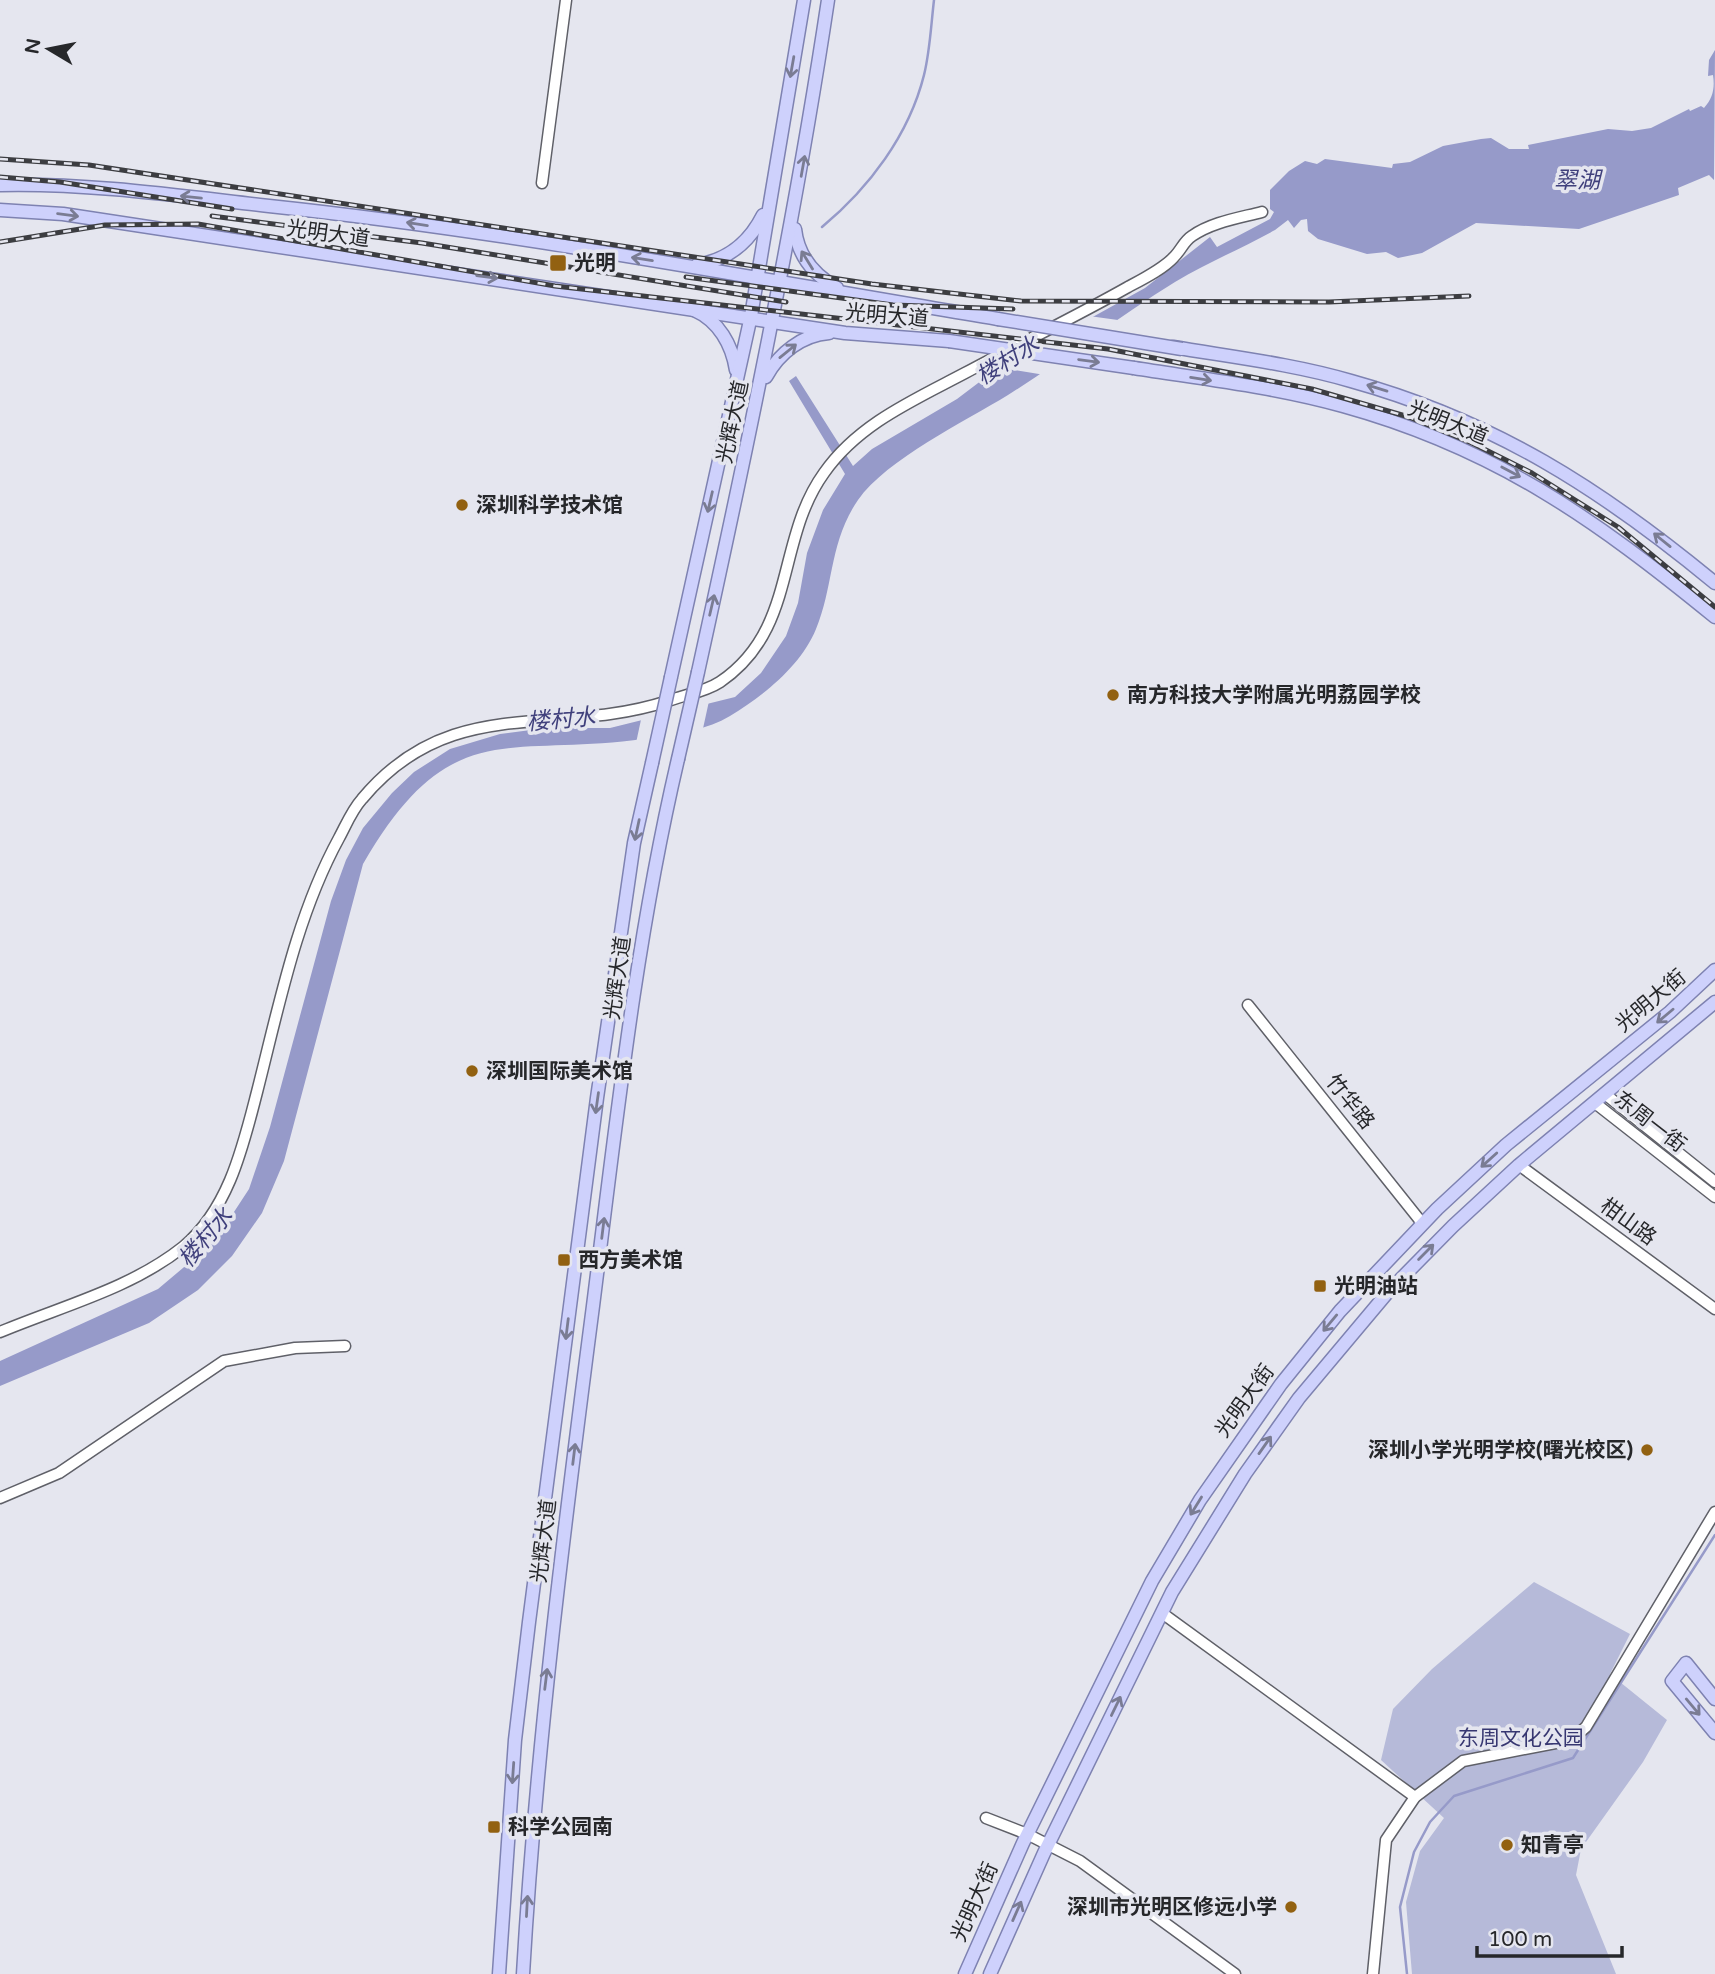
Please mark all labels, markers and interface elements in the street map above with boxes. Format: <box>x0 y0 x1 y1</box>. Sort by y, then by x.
north arrow <box>14 14 84 84</box>
text: N <box>21 37 45 56</box>
one-way arrow <box>785 55 798 78</box>
one-way arrow <box>797 155 810 178</box>
water label: 翠湖 <box>1554 167 1603 195</box>
one-way arrow <box>181 191 203 204</box>
one-way arrow <box>56 208 79 221</box>
street label: 光明大道 <box>285 216 371 252</box>
one-way arrow <box>406 217 429 230</box>
place label: 光明 <box>574 251 616 276</box>
one-way arrow <box>799 251 814 270</box>
one-way arrow <box>631 252 654 265</box>
marker: 光明 <box>548 253 568 273</box>
one-way arrow <box>475 271 498 284</box>
street label: 光明大道 <box>844 300 930 332</box>
water label: 楼村水 <box>971 330 1046 391</box>
one-way arrow <box>778 344 796 359</box>
one-way arrow <box>1077 355 1100 368</box>
one-way arrow <box>1189 372 1212 385</box>
street label: 光辉大道 <box>712 378 754 466</box>
one-way arrow <box>1366 381 1388 394</box>
street label: 光明大道 <box>1404 396 1492 450</box>
one-way arrow <box>1500 466 1521 479</box>
one-way arrow <box>703 491 716 513</box>
place label: 深圳科学技术馆 <box>476 493 623 518</box>
marker: 深圳科学技术馆 <box>454 497 470 513</box>
one-way arrow <box>1654 532 1672 548</box>
one-way arrow <box>706 594 720 617</box>
place label: 南方科技大学附属光明荔园学校 <box>1127 683 1421 708</box>
marker: 南方科技大学附属光明荔园学校 <box>1105 687 1121 703</box>
water label: 楼村水 <box>525 703 598 737</box>
one-way arrow <box>630 818 644 841</box>
street label: 光辉大道 <box>600 935 636 1021</box>
street label: 光明大街 <box>1611 964 1691 1038</box>
one-way arrow <box>1656 1008 1674 1024</box>
place label: 深圳国际美术馆 <box>486 1059 633 1084</box>
marker: 深圳国际美术馆 <box>464 1063 480 1079</box>
street label: 竹华路 <box>1320 1070 1380 1134</box>
street label: 东周一街 <box>1609 1086 1691 1158</box>
one-way arrow <box>590 1091 603 1114</box>
one-way arrow <box>1480 1152 1498 1168</box>
street label: 柑山路 <box>1595 1193 1661 1251</box>
water label: 楼村水 <box>173 1202 240 1273</box>
one-way arrow <box>596 1217 609 1240</box>
one-way arrow <box>1418 1244 1435 1261</box>
place label: 西方美术馆 <box>578 1248 683 1273</box>
marker: 西方美术馆 <box>556 1252 572 1268</box>
place label: 光明油站 <box>1334 1274 1418 1299</box>
marker: 光明油站 <box>1312 1278 1328 1294</box>
one-way arrow <box>1322 1313 1338 1331</box>
one-way arrow <box>560 1317 573 1339</box>
street label: 光明大街 <box>1210 1360 1280 1442</box>
one-way arrow <box>1258 1436 1272 1455</box>
place label: 深圳小学光明学校(曙光校区) <box>1368 1438 1633 1463</box>
marker: 深圳小学光明学校(曙光校区) <box>1639 1442 1655 1458</box>
one-way arrow <box>568 1443 581 1465</box>
one-way arrow <box>1189 1496 1203 1516</box>
street label: 光辉大道 <box>526 1498 562 1584</box>
one-way arrow <box>539 1668 552 1691</box>
one-way arrow <box>1109 1696 1123 1717</box>
one-way arrow <box>1686 1697 1701 1715</box>
park label: 东周文化公园 <box>1458 1726 1584 1751</box>
one-way arrow <box>506 1762 519 1784</box>
place label: 科学公园南 <box>508 1815 613 1840</box>
marker: 科学公园南 <box>486 1819 502 1835</box>
place label: 知青亭 <box>1521 1833 1584 1858</box>
marker: 知青亭 <box>1499 1837 1515 1853</box>
street label: 光明大街 <box>946 1859 1004 1945</box>
one-way arrow <box>520 1895 533 1918</box>
place label: 深圳市光明区修远小学 <box>1067 1895 1277 1920</box>
marker: 深圳市光明区修远小学 <box>1283 1899 1299 1915</box>
one-way arrow <box>1011 1901 1024 1922</box>
scale bar <box>1477 1914 1622 1958</box>
text: 100 m <box>1488 1927 1552 1952</box>

